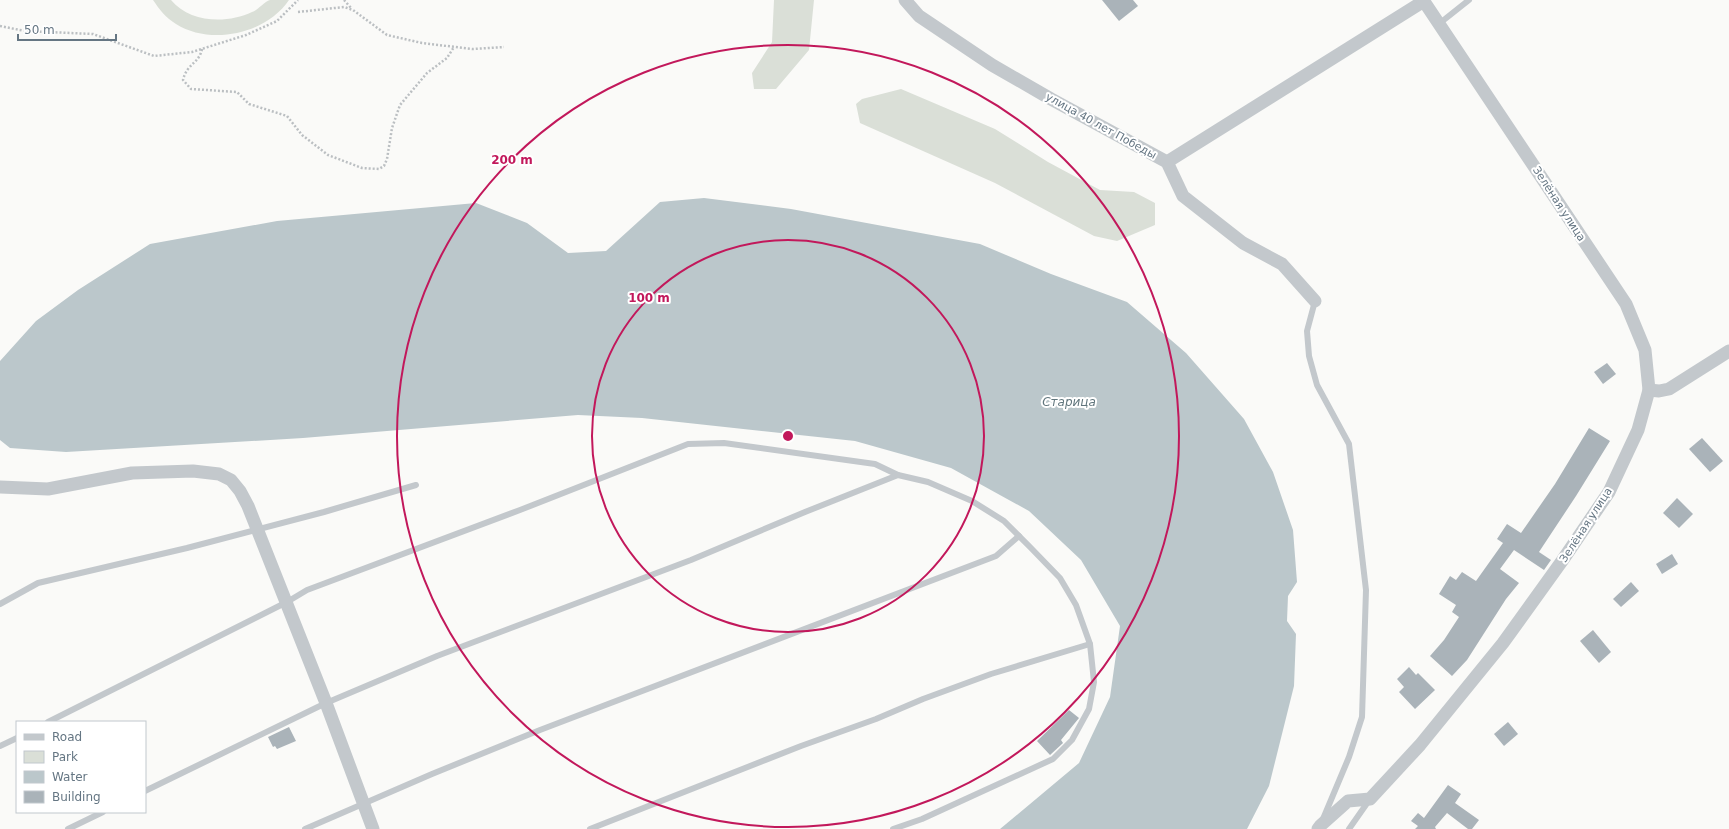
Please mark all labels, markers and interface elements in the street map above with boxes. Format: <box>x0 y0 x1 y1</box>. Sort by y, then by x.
scale bar <box>18 16 116 42</box>
text: 50 m <box>24 23 55 37</box>
street label: улица 40 лет Победы <box>1043 90 1159 162</box>
text: 200 m <box>491 153 533 167</box>
street label: Зелёная улица <box>1530 164 1588 244</box>
text: 100 m <box>628 291 670 305</box>
water label: Старица <box>1042 395 1096 409</box>
centre of rings <box>781 429 795 443</box>
street label: Зелёная улица <box>1557 485 1615 565</box>
legend <box>16 721 146 813</box>
text: Road <box>52 730 82 744</box>
text: Park <box>52 750 78 764</box>
text: Water <box>52 770 88 784</box>
text: Building <box>52 790 101 804</box>

